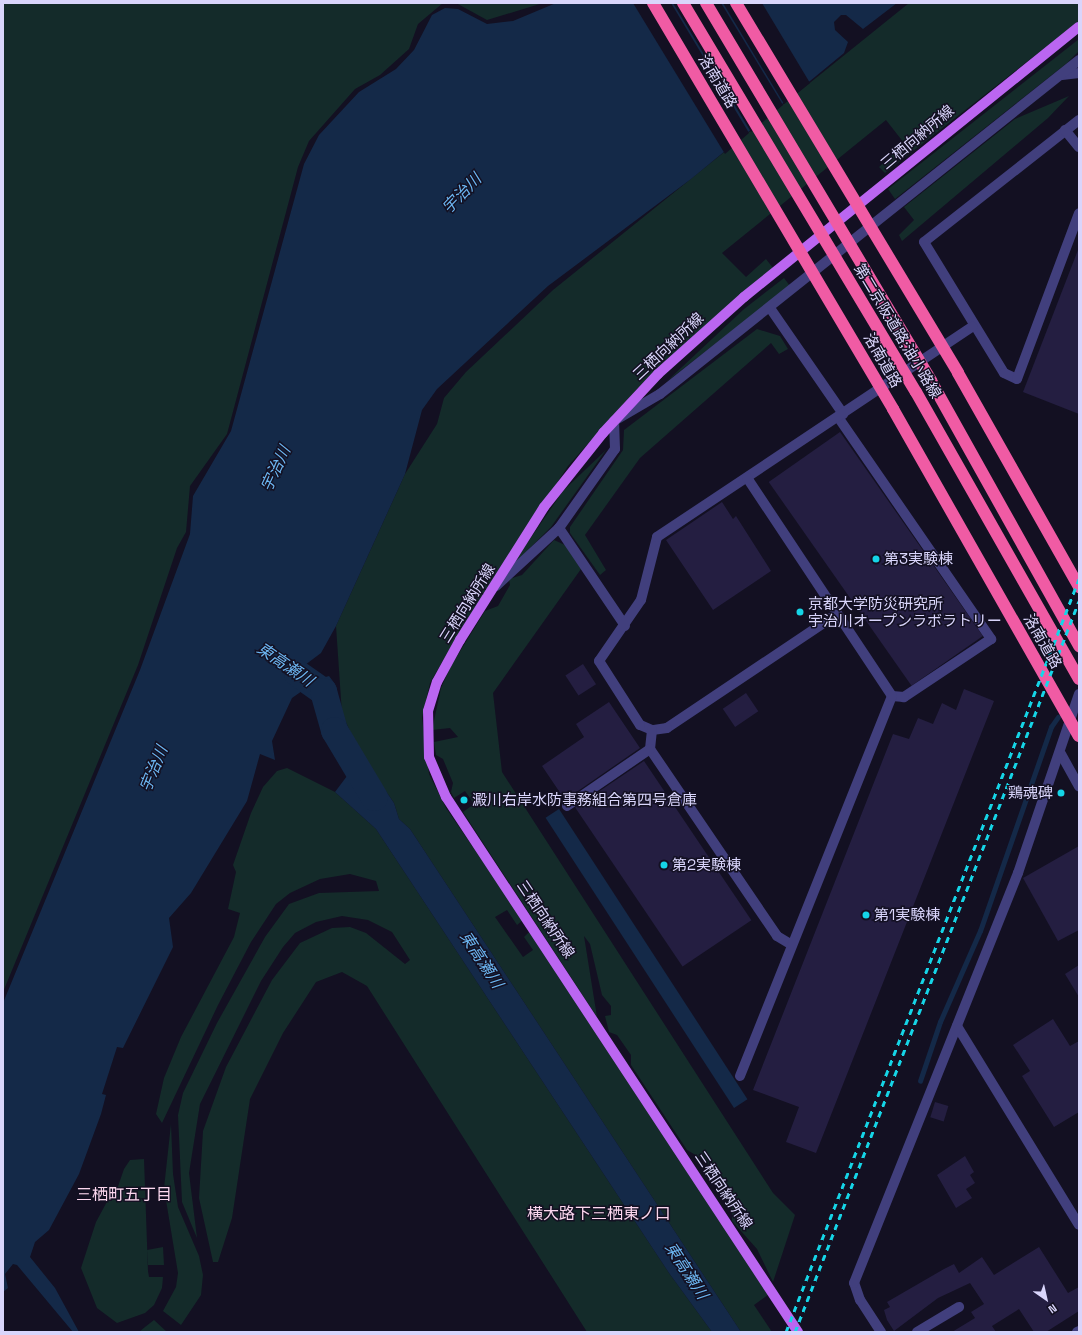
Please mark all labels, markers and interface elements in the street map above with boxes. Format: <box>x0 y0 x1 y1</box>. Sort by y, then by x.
street label: 洛南道路 <box>695 51 741 111</box>
street label: 三栖向納所線 <box>877 101 957 173</box>
water label: 宇治川 <box>438 170 486 218</box>
street label: 第二京阪道路;油小路線 <box>851 260 945 402</box>
street label: 三栖向納所線 <box>629 309 707 383</box>
street label: 洛南道路 <box>860 330 906 390</box>
water label: 宇治川 <box>257 443 295 495</box>
place label: 第3実験棟 <box>884 550 953 568</box>
marker: 第3実験棟 <box>871 554 881 564</box>
street label: 三栖向納所線 <box>436 560 498 646</box>
place label: 京都大学防災研究所 宇治川オープンラボラトリー <box>808 594 1003 629</box>
marker: 京都大学防災研究所 宇治川オープンラボラトリー <box>795 607 805 617</box>
street label: 洛南道路 <box>1020 611 1066 671</box>
water label: 東高瀬川 <box>253 639 317 691</box>
water label: 宇治川 <box>136 743 172 795</box>
place label: 鶏魂碑 <box>1008 784 1053 802</box>
marker: 鶏魂碑 <box>1056 788 1066 798</box>
place label: 澱川右岸水防事務組合第四号倉庫 <box>472 791 697 809</box>
marker: 澱川右岸水防事務組合第四号倉庫 <box>459 795 469 805</box>
place label: 第2実験棟 <box>672 856 741 874</box>
marker: 第2実験棟 <box>659 860 669 870</box>
street label: 三栖向納所線 <box>513 877 579 961</box>
place label: 第1実験棟 <box>874 906 940 924</box>
marker: 第1実験棟 <box>861 910 871 920</box>
water label: 東高瀬川 <box>456 928 506 992</box>
street label: 三栖向納所線 <box>691 1148 757 1232</box>
district label: 三栖町五丁目 <box>76 1185 172 1205</box>
district label: 横大路下三栖東ノ口 <box>527 1204 671 1224</box>
water label: 東高瀬川 <box>661 1239 711 1303</box>
north arrow <box>1026 1279 1066 1319</box>
text: N <box>1046 1301 1060 1317</box>

